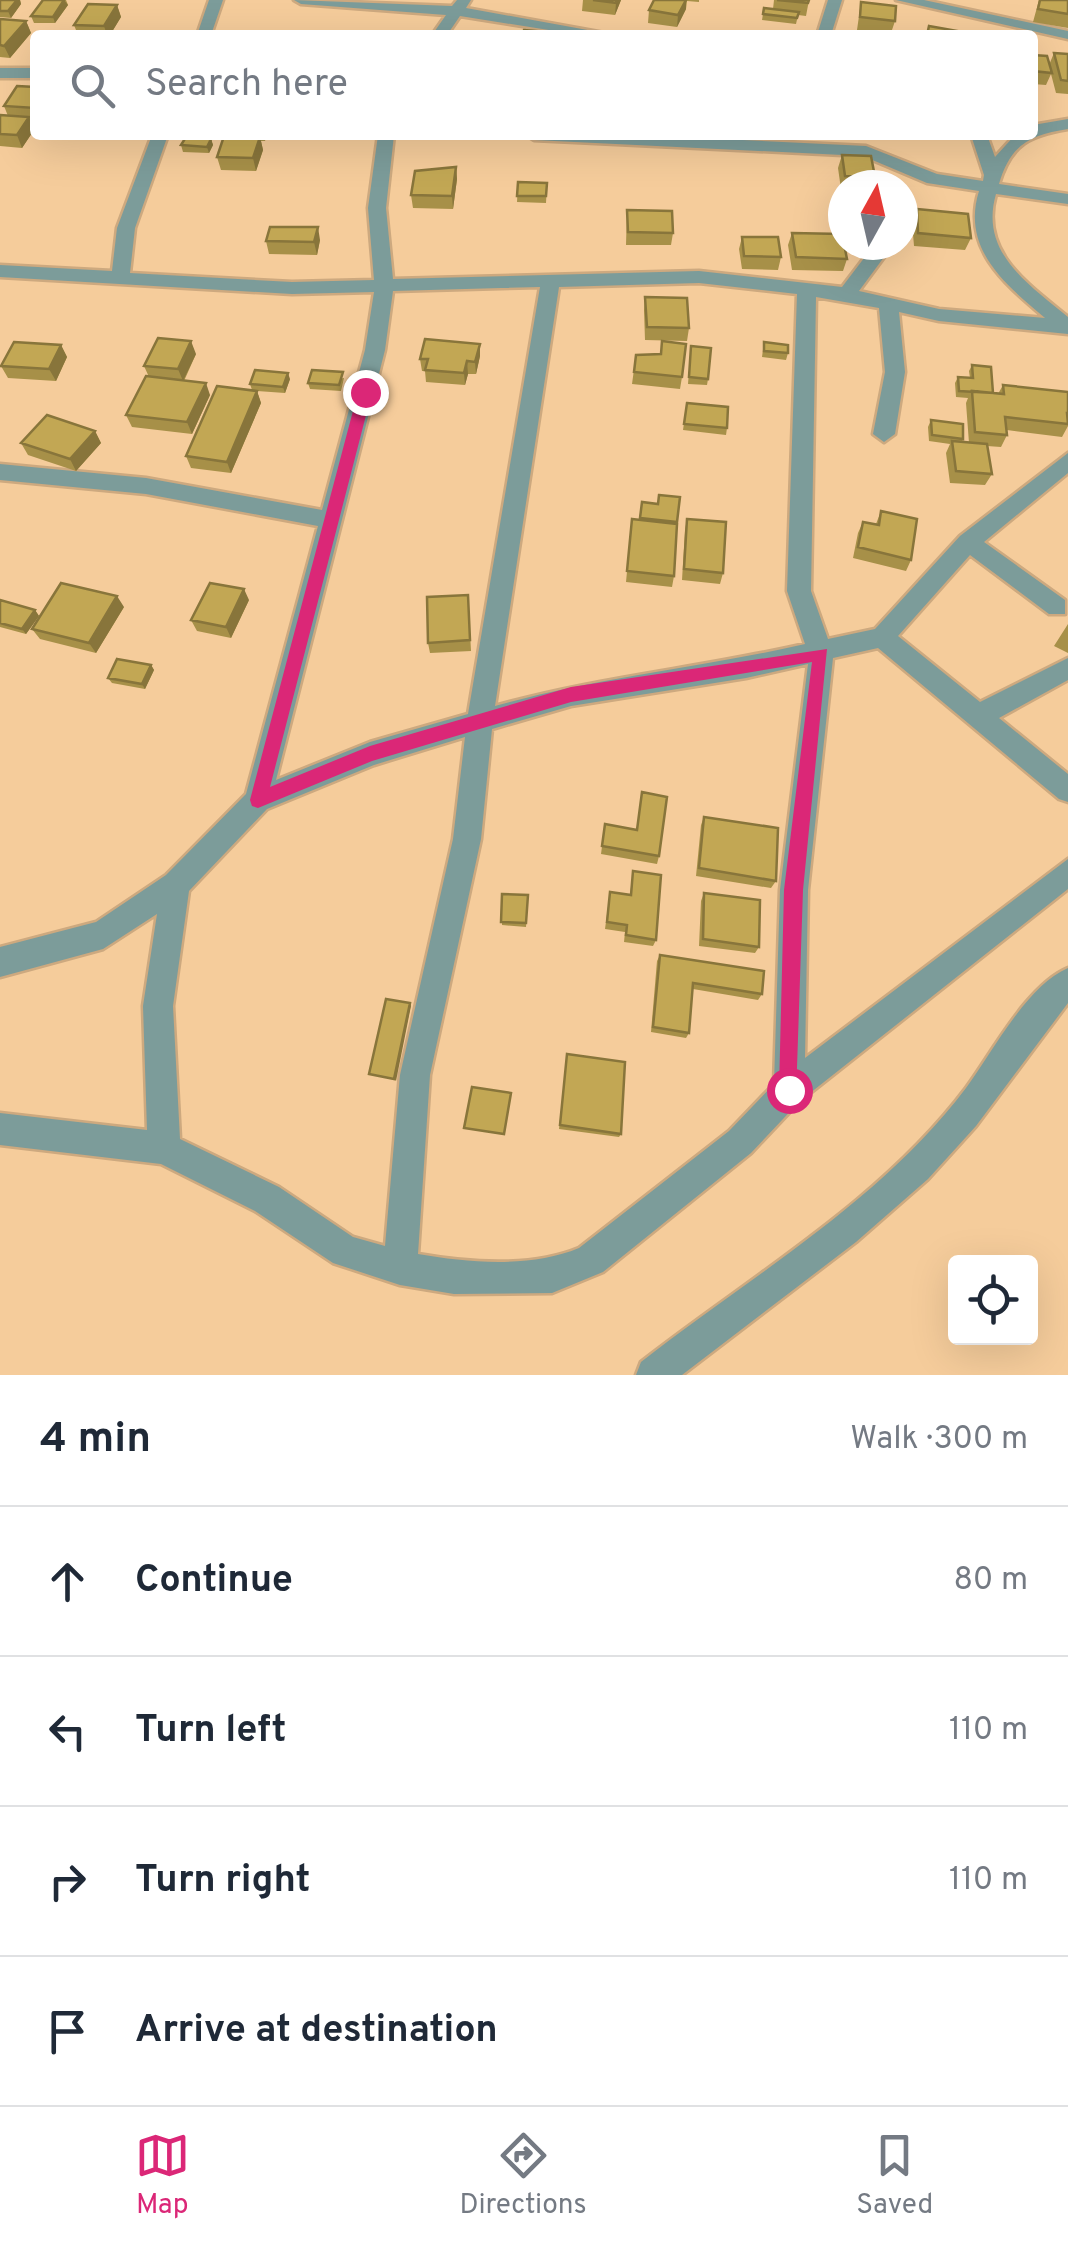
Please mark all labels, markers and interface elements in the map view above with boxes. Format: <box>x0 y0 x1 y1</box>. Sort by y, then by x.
search box <box>30 30 1038 140</box>
icon: search <box>65 58 120 113</box>
text: Search here <box>145 61 348 110</box>
north arrow <box>828 170 918 260</box>
route end <box>343 370 389 416</box>
route start <box>767 1068 813 1114</box>
map controls <box>948 1255 1038 1345</box>
button: locate <box>948 1255 1038 1345</box>
text: 4 min <box>40 1414 151 1467</box>
text: Walk · 300 m <box>850 1420 1028 1460</box>
icon: ahead <box>40 1554 95 1609</box>
text: Continue <box>135 1557 293 1606</box>
text: 80 m <box>954 1561 1028 1601</box>
icon: left <box>40 1704 95 1759</box>
text: Turn left <box>135 1707 287 1756</box>
text: 110 m <box>949 1711 1028 1751</box>
icon: right <box>40 1854 95 1909</box>
text: Turn right <box>135 1857 310 1906</box>
text: 110 m <box>949 1861 1028 1901</box>
icon: arrive <box>40 2004 95 2059</box>
text: Arrive at destination <box>135 2007 498 2056</box>
tab: Map <box>135 2128 190 2224</box>
tab: Directions <box>459 2128 587 2224</box>
tab: Saved <box>856 2128 933 2224</box>

